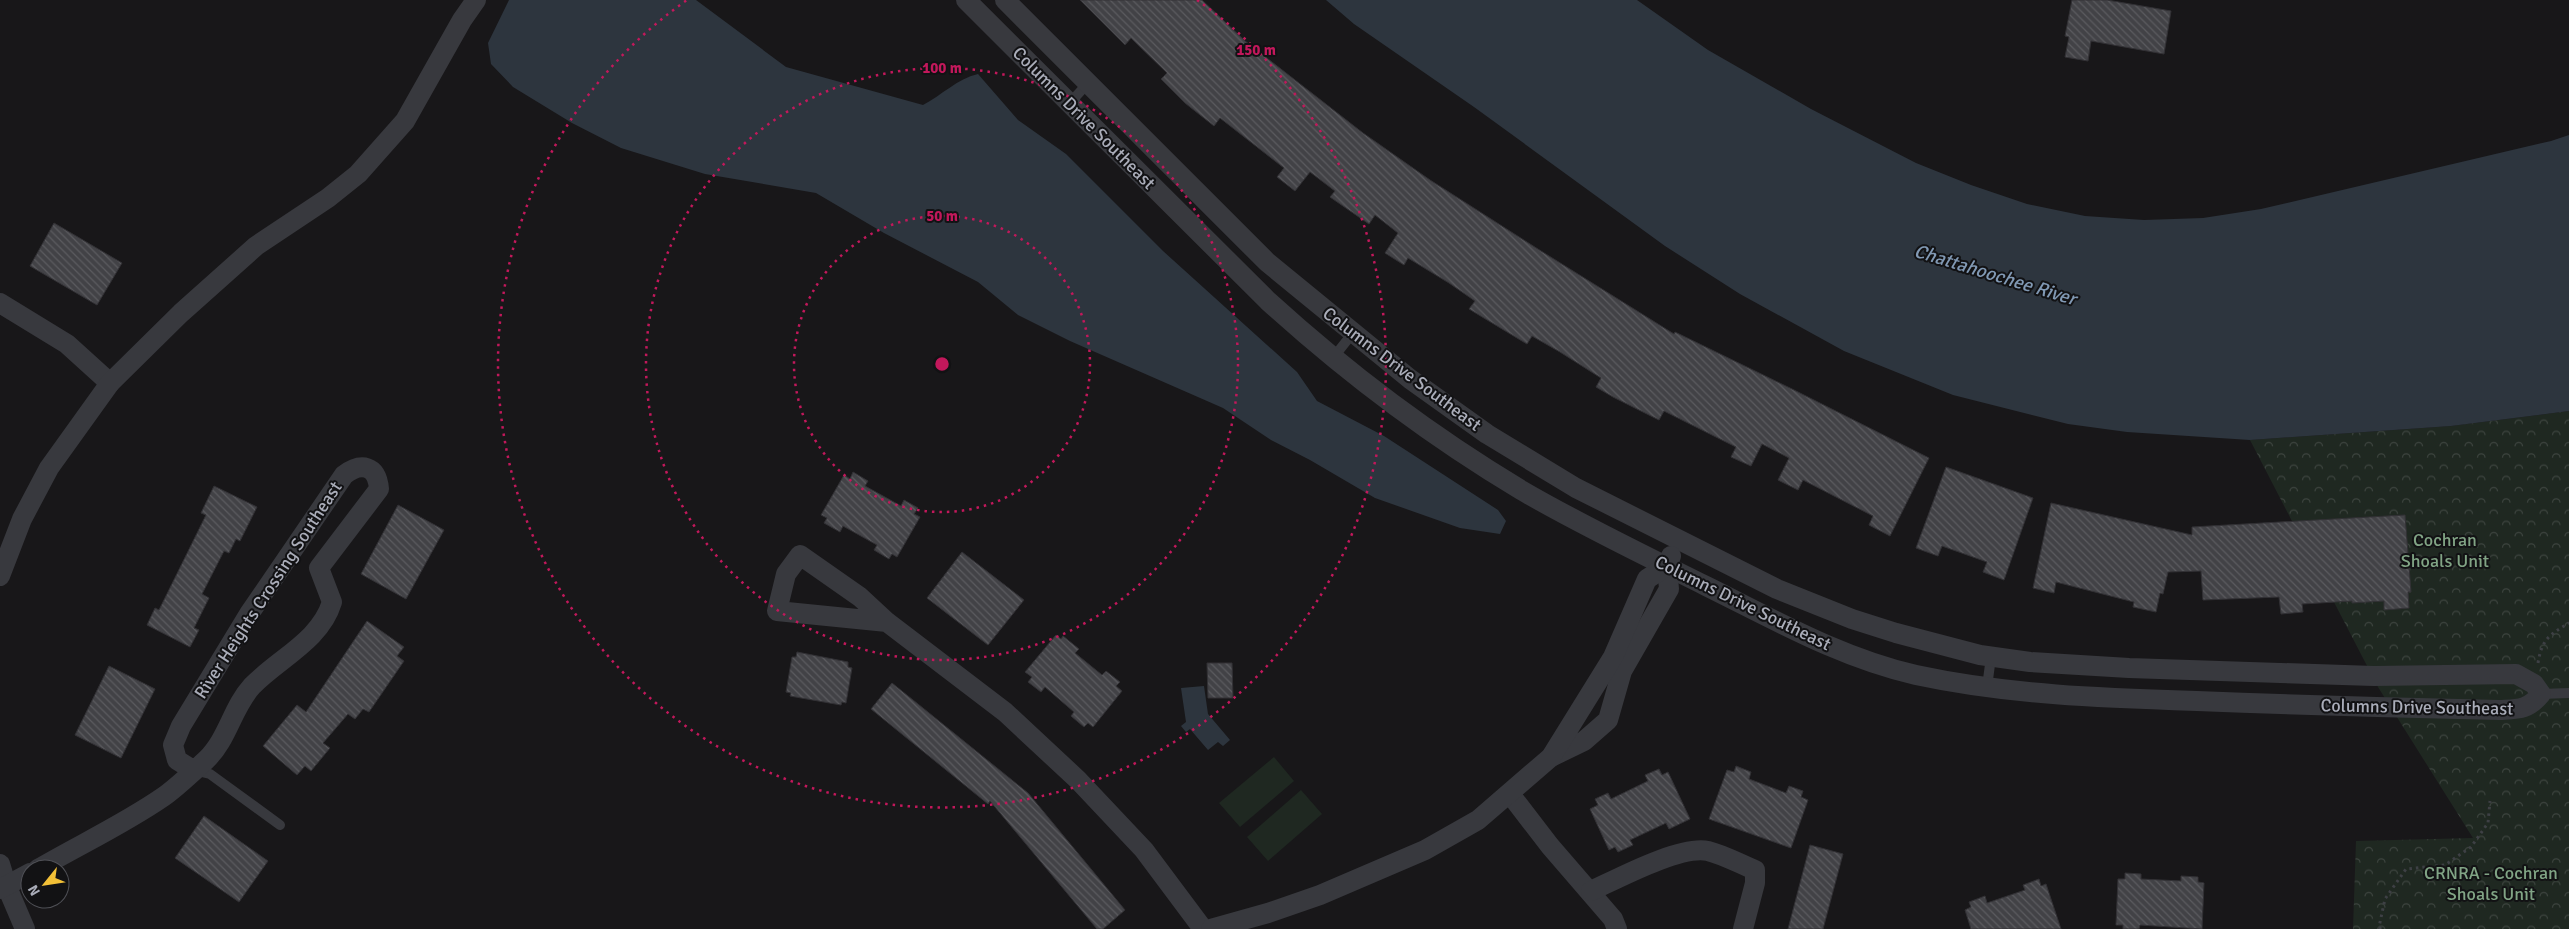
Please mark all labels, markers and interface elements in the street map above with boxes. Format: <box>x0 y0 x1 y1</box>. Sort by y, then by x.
text: 150 m <box>1236 41 1276 59</box>
street label: Columns Drive Southeast <box>1008 42 1160 194</box>
text: 100 m <box>922 59 962 77</box>
text: 50 m <box>926 207 958 225</box>
water label: Chattahoochee River <box>1911 239 2082 312</box>
street label: Columns Drive Southeast <box>1318 302 1486 436</box>
centre of rings <box>933 355 951 373</box>
street label: River Heights Crossing Southeast <box>189 477 347 703</box>
park label: Cochran Shoals Unit <box>2401 529 2489 572</box>
street label: Columns Drive Southeast <box>1652 551 1834 655</box>
street label: Columns Drive Southeast <box>2320 694 2514 720</box>
north arrow <box>20 859 70 909</box>
park label: CRNRA - Cochran Shoals Unit <box>2424 862 2558 905</box>
text: N <box>24 882 44 899</box>

